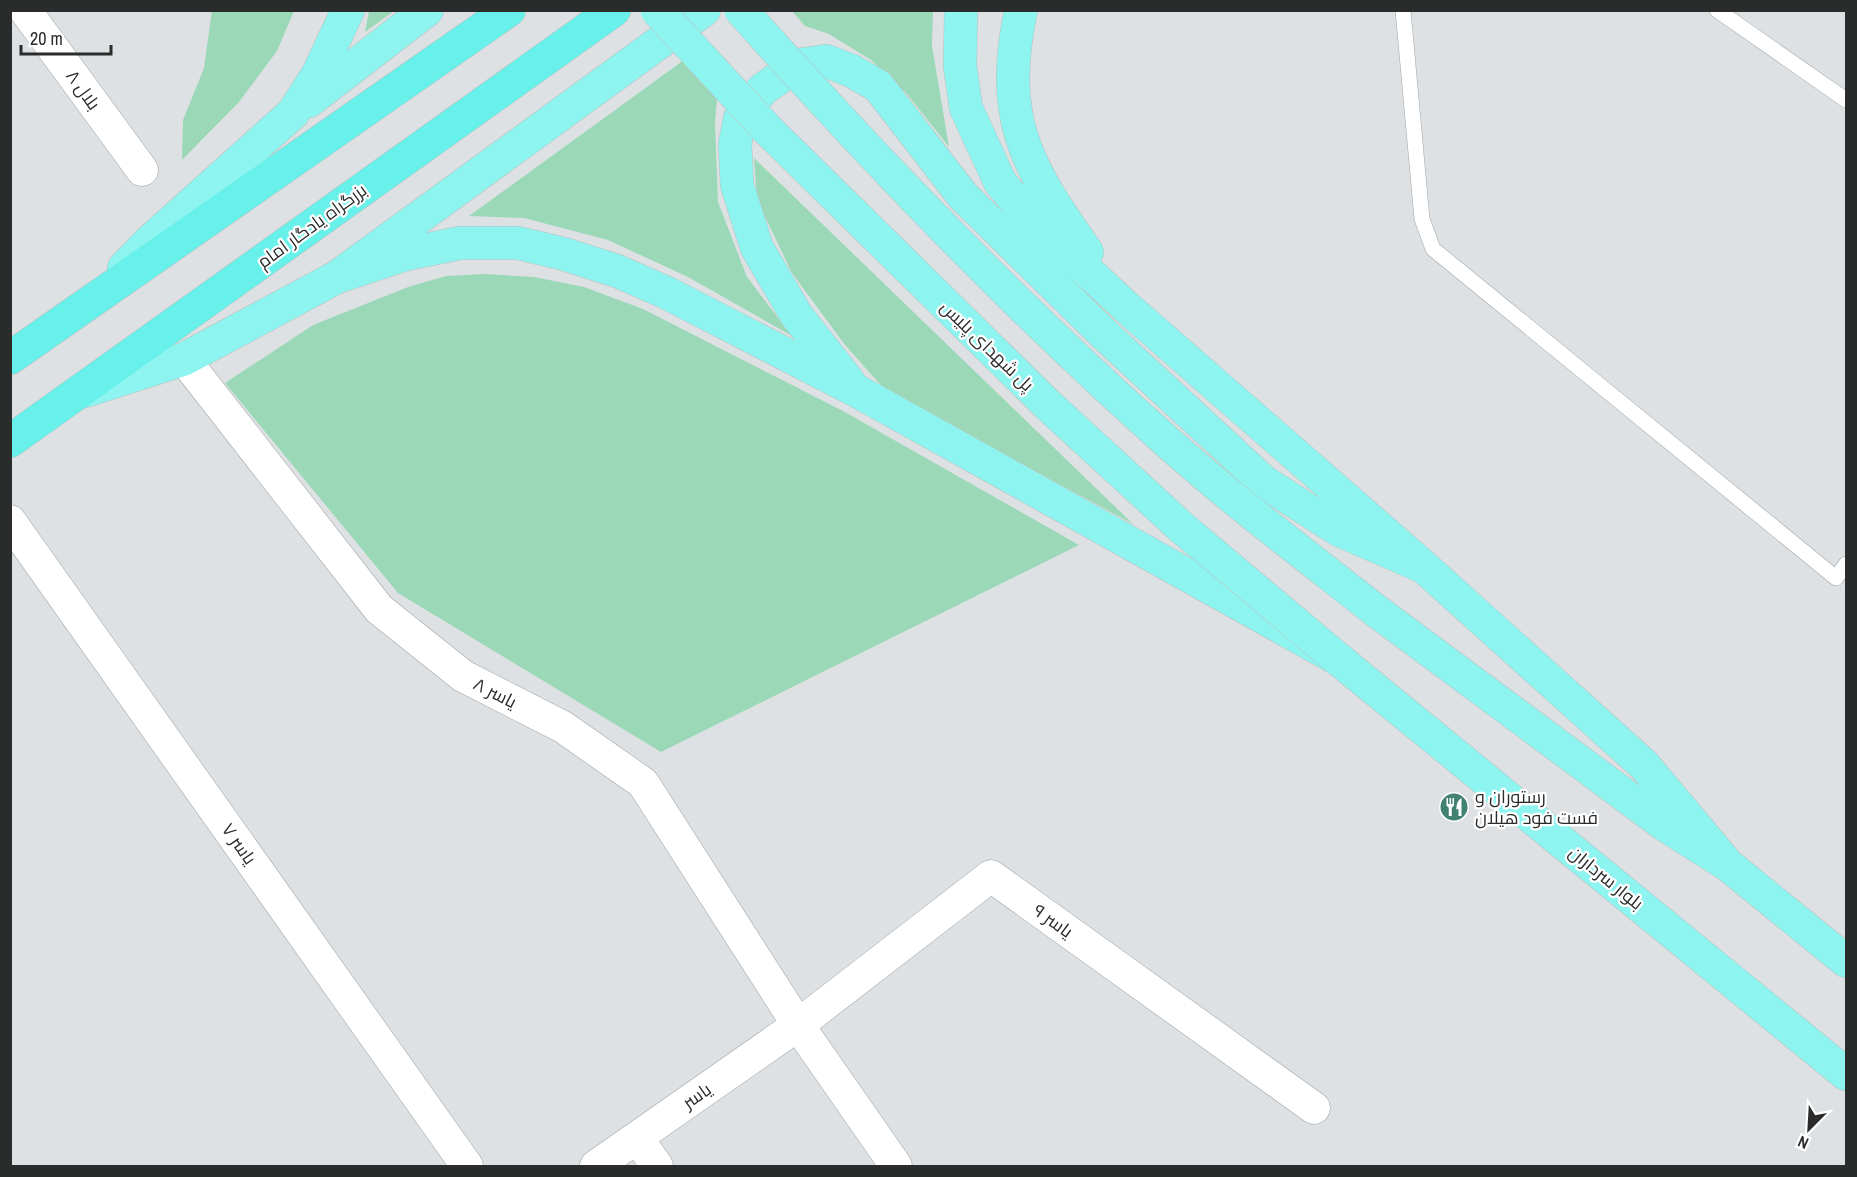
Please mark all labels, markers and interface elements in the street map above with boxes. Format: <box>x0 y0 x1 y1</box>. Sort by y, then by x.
scale bar <box>21 18 111 56</box>
text: 20 m <box>30 26 63 51</box>
street label: بلال ۸ <box>60 64 107 115</box>
street label: بزرگراه یادگار امام <box>252 177 372 274</box>
street label: پل شهدای پلیس <box>935 295 1040 397</box>
street label: یاسر ۸ <box>469 671 521 714</box>
place label: رستوران و فست فود هیلان <box>1475 784 1598 830</box>
restaurant icon: رستوران و فست فود هیلان <box>1438 791 1470 823</box>
street label: یاسر ۷ <box>216 818 263 870</box>
street label: بلوار سرداران <box>1564 840 1649 915</box>
street label: یاسر ۹ <box>1028 898 1078 944</box>
street label: یاسر <box>676 1077 716 1115</box>
north arrow <box>1779 1099 1839 1159</box>
text: N <box>1794 1131 1812 1155</box>

